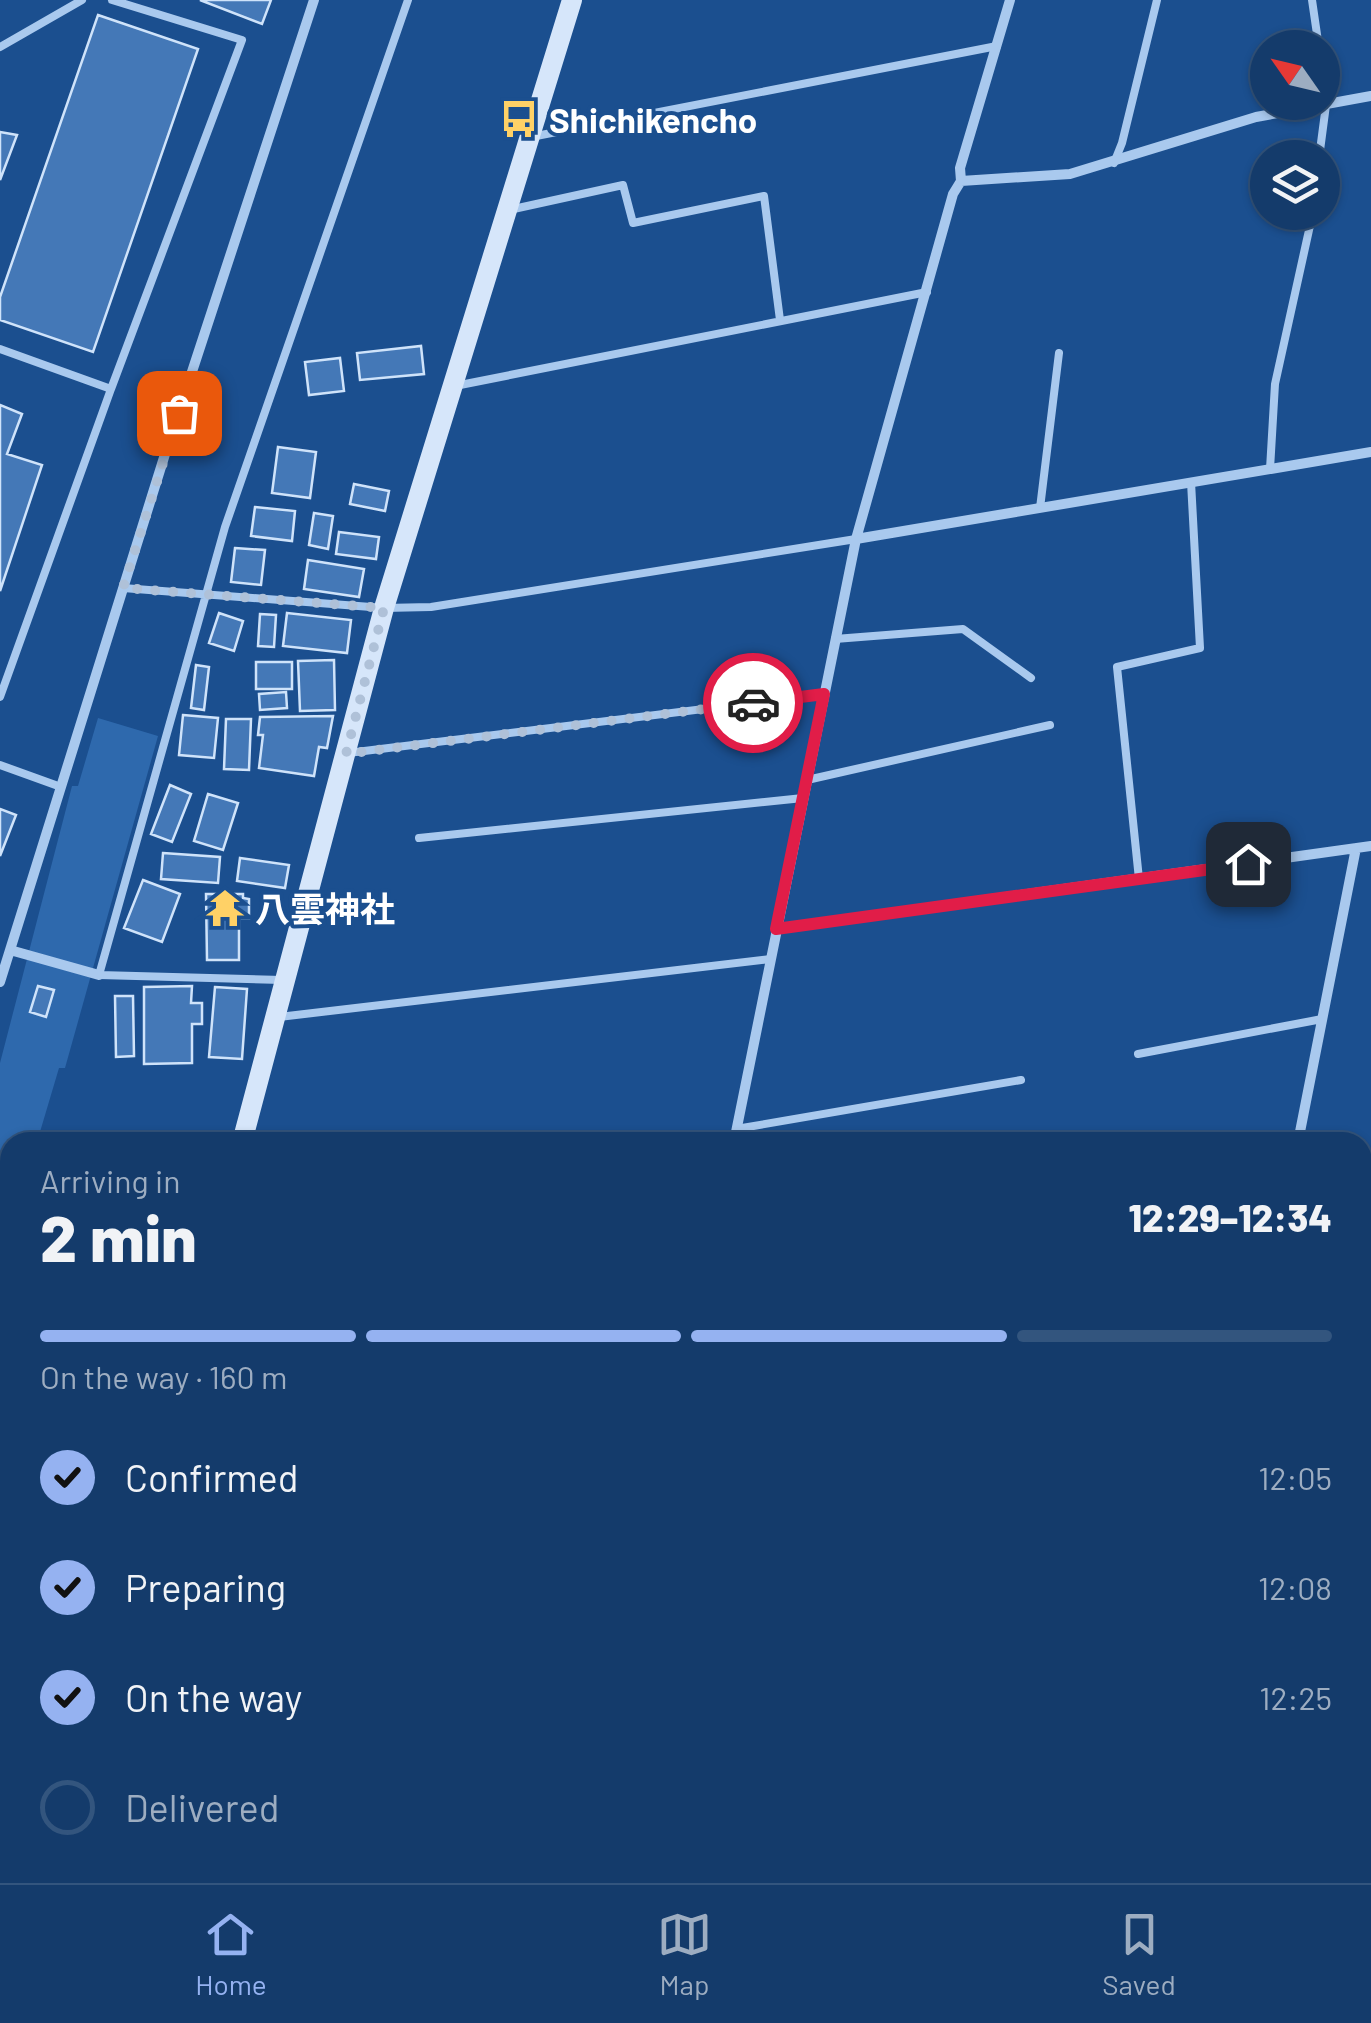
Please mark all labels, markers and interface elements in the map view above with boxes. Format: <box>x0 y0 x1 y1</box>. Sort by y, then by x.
north arrow <box>1250 30 1340 120</box>
map controls <box>1250 30 1340 230</box>
bus stop icon: Shichikencho <box>498 98 540 140</box>
place label: Shichikencho <box>549 98 757 140</box>
button: layers <box>1250 140 1340 230</box>
pin <box>137 371 222 456</box>
icon: bag <box>152 386 207 441</box>
courier <box>703 653 803 753</box>
icon: car <box>726 676 781 731</box>
pin <box>1206 822 1291 907</box>
icon: home <box>1221 837 1276 892</box>
temple icon: 八雲神社 <box>204 887 246 929</box>
place label: 八雲神社 <box>255 887 395 929</box>
text: Arriving in <box>40 1161 180 1199</box>
text: 12:29–12:34 <box>1129 1194 1332 1240</box>
text: 2 min <box>40 1197 197 1275</box>
text: On the way · 160 m <box>40 1357 287 1395</box>
icon: check <box>40 1450 95 1505</box>
text: Confirmed <box>125 1454 298 1500</box>
text: 12:05 <box>1258 1458 1332 1496</box>
icon: check <box>40 1560 95 1615</box>
text: Preparing <box>125 1564 286 1610</box>
text: 12:08 <box>1258 1568 1332 1606</box>
icon: check <box>40 1670 95 1725</box>
text: On the way <box>125 1674 302 1720</box>
text: 12:25 <box>1259 1678 1332 1716</box>
text: Delivered <box>125 1784 279 1830</box>
tab: Home <box>195 1907 267 2001</box>
tab: Map <box>657 1907 712 2001</box>
tab: Saved <box>1102 1907 1176 2001</box>

